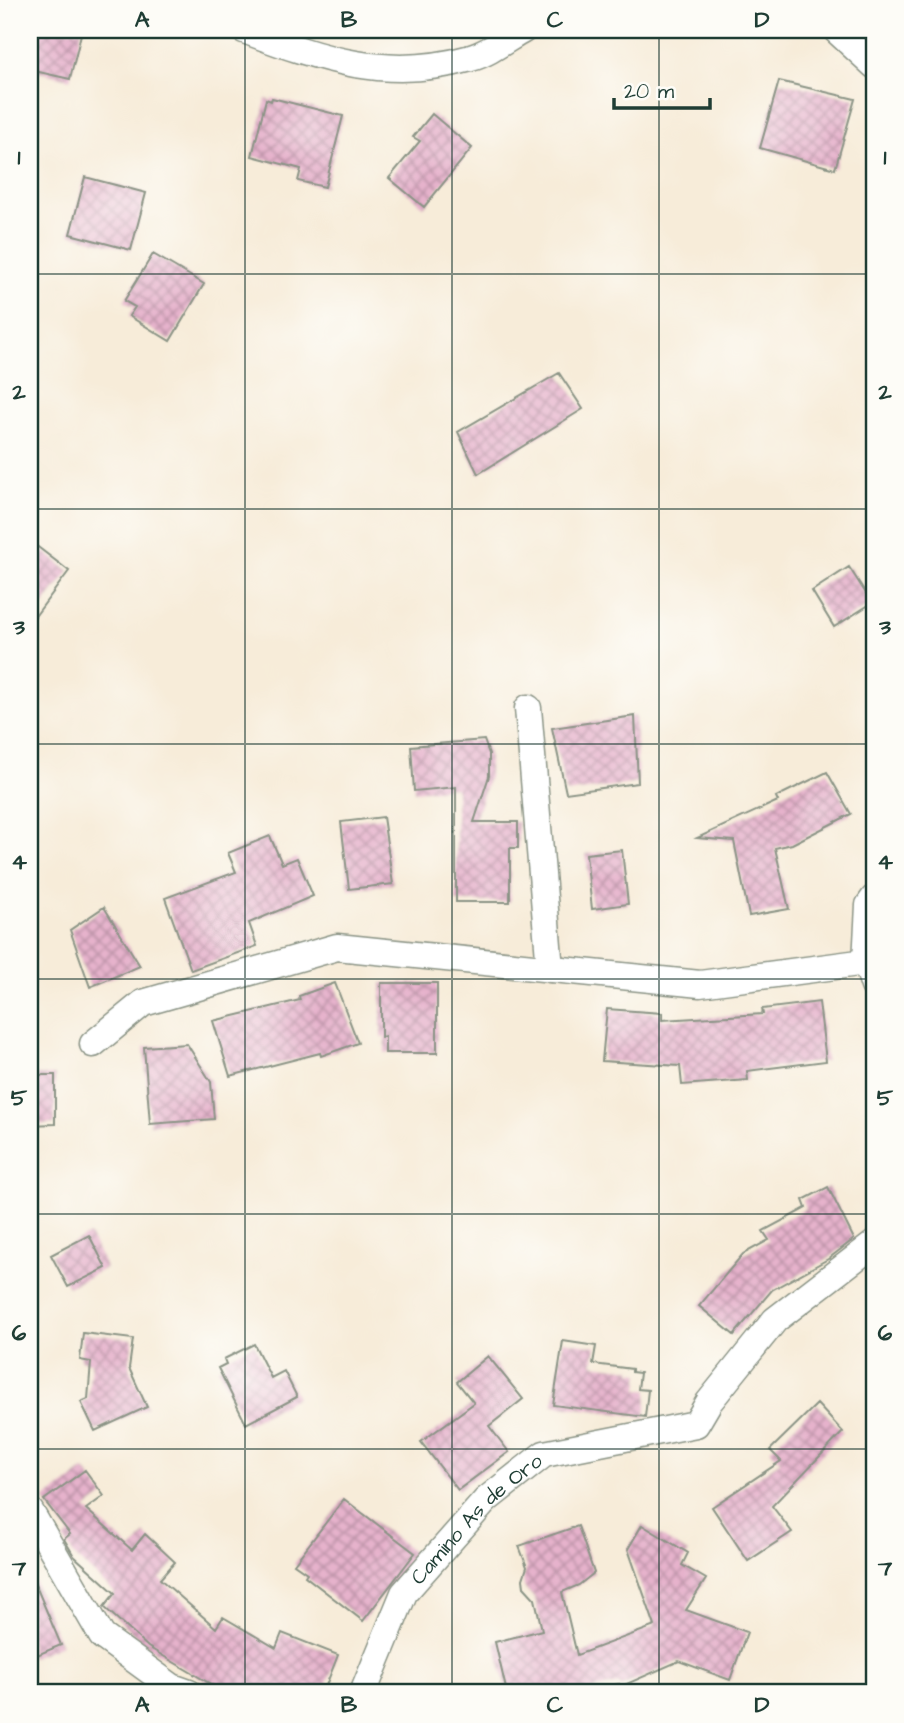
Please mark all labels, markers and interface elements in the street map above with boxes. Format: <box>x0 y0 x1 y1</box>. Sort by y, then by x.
text: A <box>135 4 150 36</box>
text: B <box>341 4 358 36</box>
text: C <box>547 4 564 36</box>
text: D <box>755 4 770 36</box>
scale bar <box>614 66 710 110</box>
text: 20 m <box>624 77 675 106</box>
text: 1 <box>18 141 21 173</box>
text: 1 <box>884 141 887 173</box>
text: 2 <box>11 376 26 408</box>
text: 2 <box>877 376 892 408</box>
text: 3 <box>12 611 25 643</box>
text: 3 <box>878 611 891 643</box>
text: 4 <box>11 846 27 878</box>
text: 4 <box>877 846 893 878</box>
text: 5 <box>11 1082 28 1114</box>
text: 5 <box>877 1082 894 1114</box>
text: 6 <box>12 1317 27 1349</box>
text: 6 <box>878 1317 893 1349</box>
street label: Camino As de Oro <box>404 1446 549 1591</box>
text: 7 <box>11 1552 27 1584</box>
text: 7 <box>877 1552 893 1584</box>
text: A <box>135 1689 150 1721</box>
text: B <box>341 1689 358 1721</box>
text: C <box>547 1689 564 1721</box>
text: D <box>755 1689 770 1721</box>

